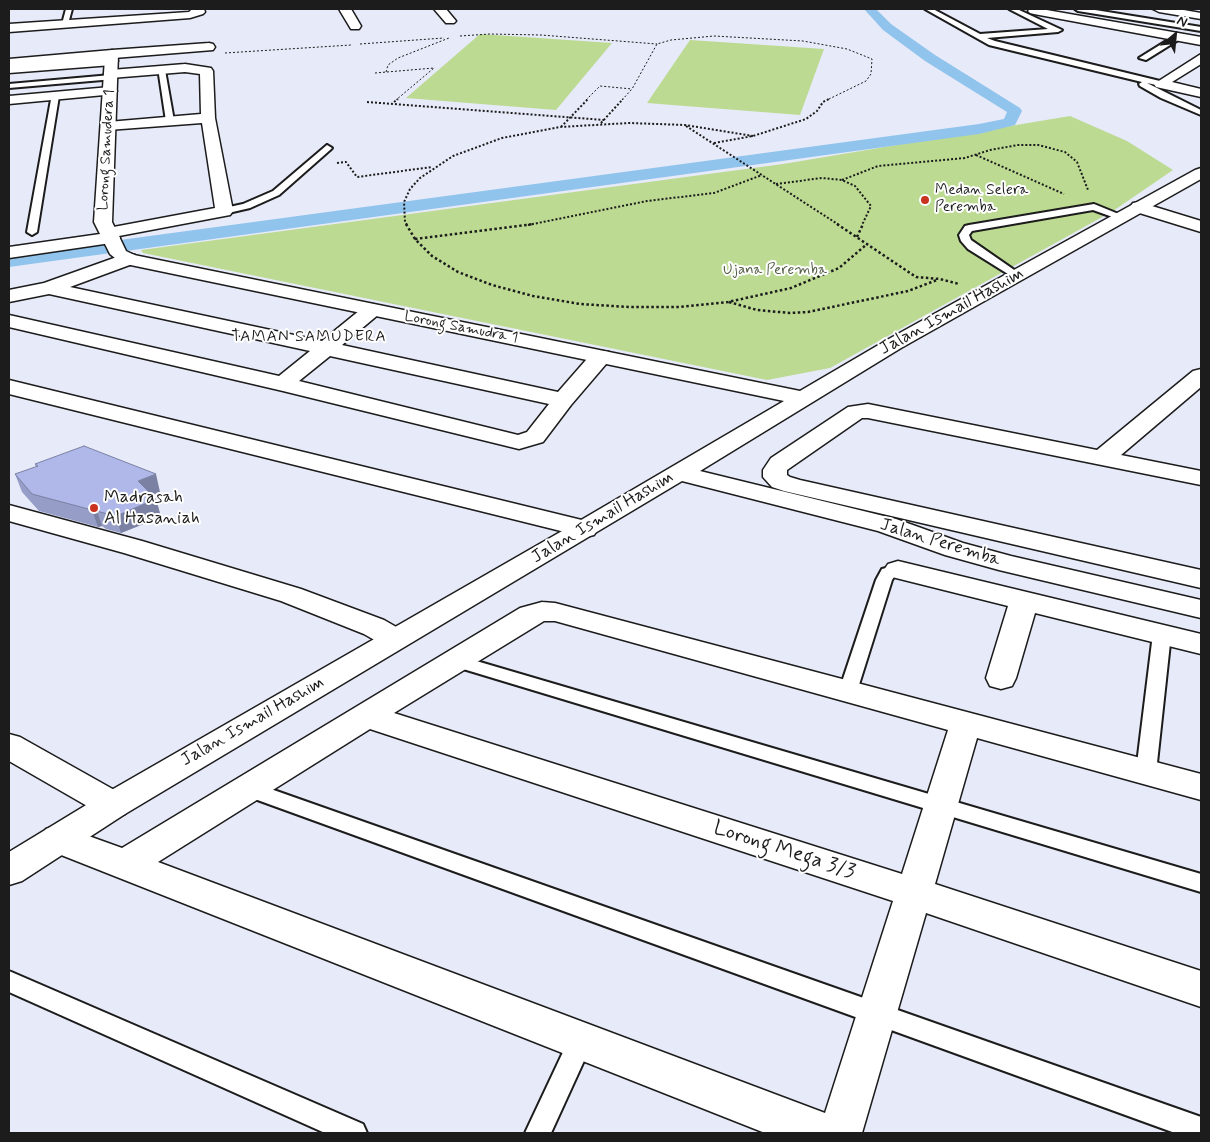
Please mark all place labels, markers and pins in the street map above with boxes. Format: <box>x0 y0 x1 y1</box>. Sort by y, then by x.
place label: Medan Selera Peremba <box>935 182 1028 217</box>
marker: Medan Selera Peremba <box>919 194 931 206</box>
place label: Madrasah Al Hasaniah <box>104 487 200 530</box>
marker: Madrasah Al Hasaniah <box>88 502 100 514</box>

